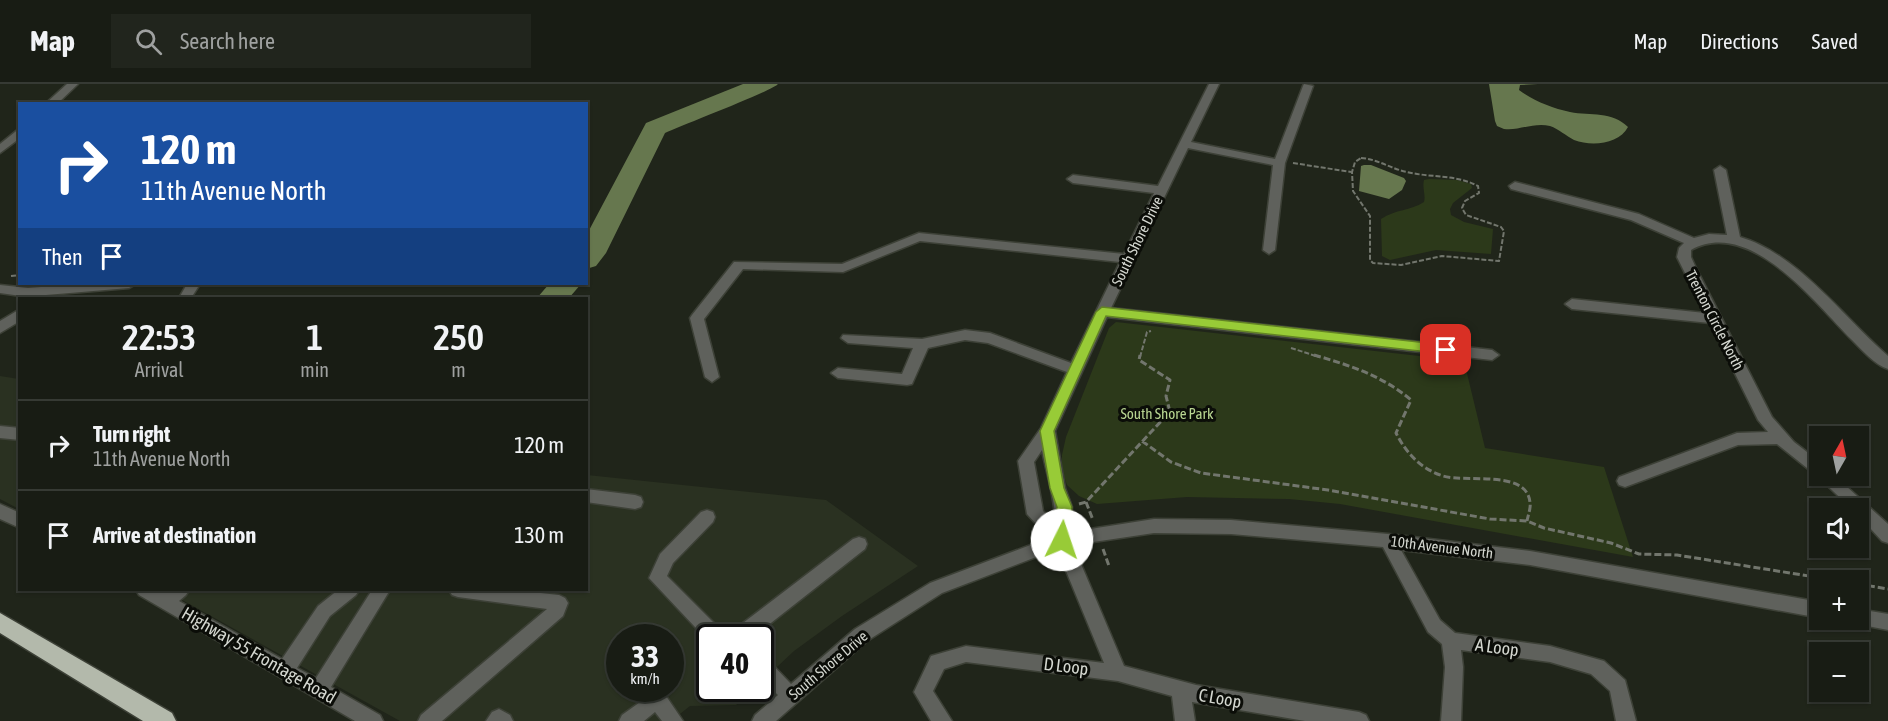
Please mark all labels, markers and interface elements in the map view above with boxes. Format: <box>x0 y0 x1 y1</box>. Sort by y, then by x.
search box <box>111 14 531 68</box>
text: Map <box>30 25 75 57</box>
icon: search <box>132 25 165 58</box>
text: Search here <box>180 28 275 54</box>
text: Map <box>1633 29 1667 53</box>
text: Directions <box>1700 29 1779 53</box>
text: Saved <box>1812 29 1858 53</box>
text: 120 m <box>141 125 236 173</box>
icon: right <box>42 126 120 204</box>
text: 11th Avenue North <box>141 175 327 206</box>
street label: South Shore Drive <box>1108 193 1166 288</box>
icon: arrive <box>95 240 128 273</box>
text: Then <box>42 244 83 270</box>
street label: Trenton Circle North <box>1683 267 1747 373</box>
text: 22:53 <box>122 316 196 358</box>
text: 1 <box>306 316 323 358</box>
text: 250 <box>433 316 484 358</box>
pin <box>1420 324 1471 375</box>
icon: arrive <box>1429 333 1462 366</box>
text: Arrival <box>135 358 184 381</box>
text: min <box>300 358 329 381</box>
text: m <box>451 358 466 381</box>
park label: South Shore Park <box>1120 405 1214 422</box>
text: Turn right <box>93 421 170 447</box>
north arrow <box>1809 426 1869 486</box>
map controls <box>1809 426 1869 702</box>
icon: right <box>42 429 75 462</box>
text: 120 m <box>514 432 564 458</box>
text: 11th Avenue North <box>93 447 230 470</box>
button: sound <box>1809 498 1869 558</box>
position arrow <box>1030 508 1094 572</box>
icon: arrive <box>42 519 75 552</box>
text: Arrive at destination <box>93 522 256 548</box>
text: 130 m <box>514 522 564 548</box>
street label: 10th Avenue North <box>1390 532 1494 562</box>
button: + <box>1809 570 1869 630</box>
street label: Highway 55 Frontage Road <box>178 602 340 708</box>
speed limit sign: 40 <box>696 624 774 702</box>
street label: South Shore Drive <box>785 627 871 703</box>
street label: A Loop <box>1474 634 1520 660</box>
text: 33 <box>631 639 659 673</box>
button: − <box>1809 642 1869 702</box>
street label: D Loop <box>1042 653 1090 679</box>
text: km/h <box>630 670 660 687</box>
street label: C Loop <box>1197 684 1243 712</box>

